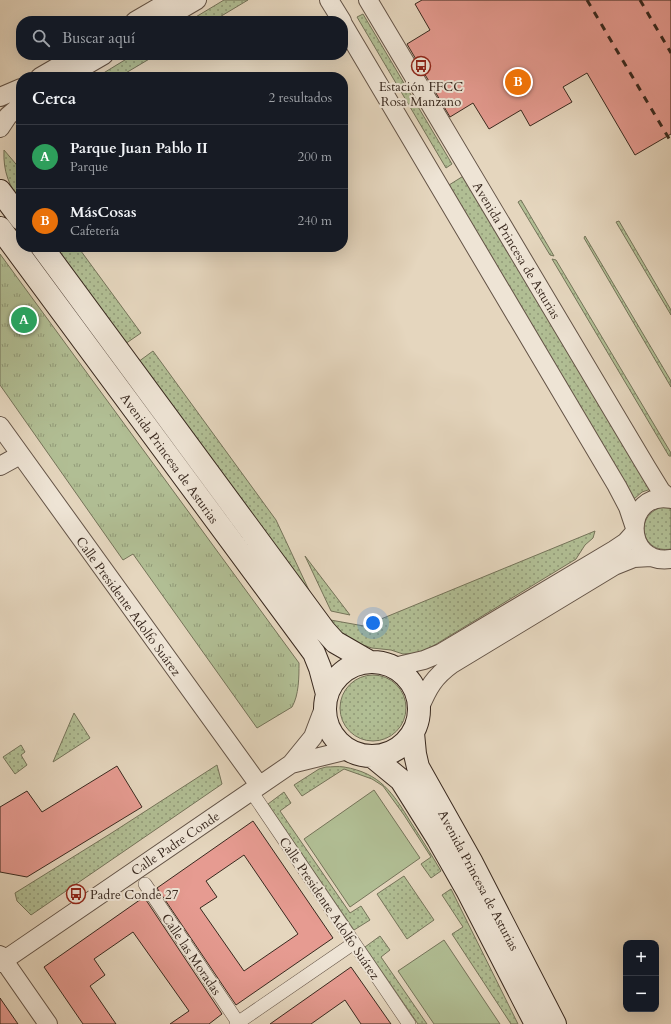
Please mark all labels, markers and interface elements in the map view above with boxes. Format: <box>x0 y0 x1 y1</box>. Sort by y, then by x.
search box <box>16 16 348 60</box>
icon: search <box>30 27 52 49</box>
text: Buscar aquí <box>62 28 135 48</box>
bus stop icon: Estación FFCC Rosa Manzano <box>410 55 432 77</box>
pin: B <box>505 67 531 97</box>
place label: Estación FFCC Rosa Manzano <box>379 78 463 111</box>
text: Cerca <box>32 87 76 110</box>
text: 2 resultados <box>268 89 332 107</box>
text: Parque Juan Pablo II <box>70 138 208 158</box>
text: A <box>40 148 50 166</box>
text: 200 m <box>298 148 332 166</box>
text: Parque <box>70 158 108 176</box>
street label: Avenida Princesa de Asturias <box>468 179 564 322</box>
text: MásCosas <box>70 202 137 222</box>
text: B <box>40 212 50 230</box>
text: 240 m <box>298 212 332 230</box>
text: Cafetería <box>70 222 119 240</box>
pin: A <box>11 305 37 335</box>
street label: Avenida Princesa de Asturias <box>116 390 223 527</box>
street label: Calle Presidente Adolfo Suárez <box>71 533 185 680</box>
your location <box>363 613 383 633</box>
street label: Calle Padre Conde <box>128 807 223 880</box>
street label: Avenida Princesa de Asturias <box>433 807 523 954</box>
street label: Calle Presidente Adolfo Suárez <box>275 834 384 984</box>
bus stop icon: Padre Conde 27 <box>65 883 87 905</box>
place label: Padre Conde 27 <box>90 886 179 904</box>
street label: Calle las Moradas <box>157 910 225 999</box>
map controls <box>623 940 659 1012</box>
button: + <box>623 940 659 976</box>
button: − <box>623 976 659 1012</box>

